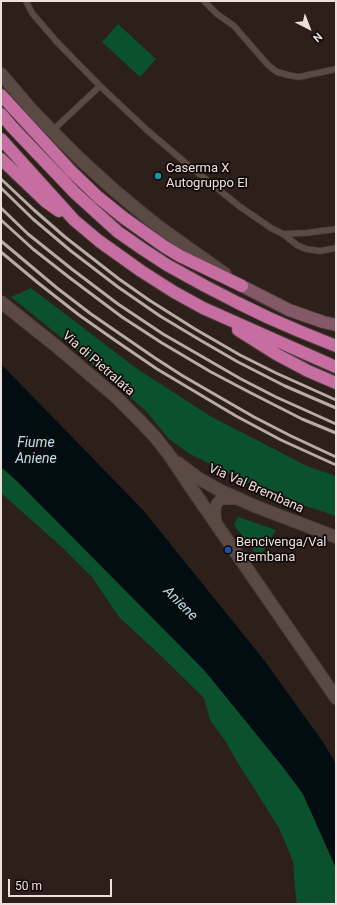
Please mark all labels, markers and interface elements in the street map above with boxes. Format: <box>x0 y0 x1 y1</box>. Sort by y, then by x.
north arrow <box>289 8 329 48</box>
text: N <box>310 30 325 45</box>
place label: Caserma X Autogruppo EI <box>166 161 248 192</box>
marker: Caserma X Autogruppo EI <box>153 171 163 181</box>
street label: Via di Pietralata <box>59 328 137 400</box>
water label: Fiume Aniene <box>15 435 57 468</box>
street label: Via Val Brembana <box>206 461 306 517</box>
place label: Bencivenga/Val Brembana <box>236 535 326 566</box>
marker: Bencivenga/Val Brembana <box>223 545 233 555</box>
water label: Aniene <box>159 583 201 625</box>
scale bar <box>10 871 114 897</box>
text: 50 m <box>15 879 42 893</box>

